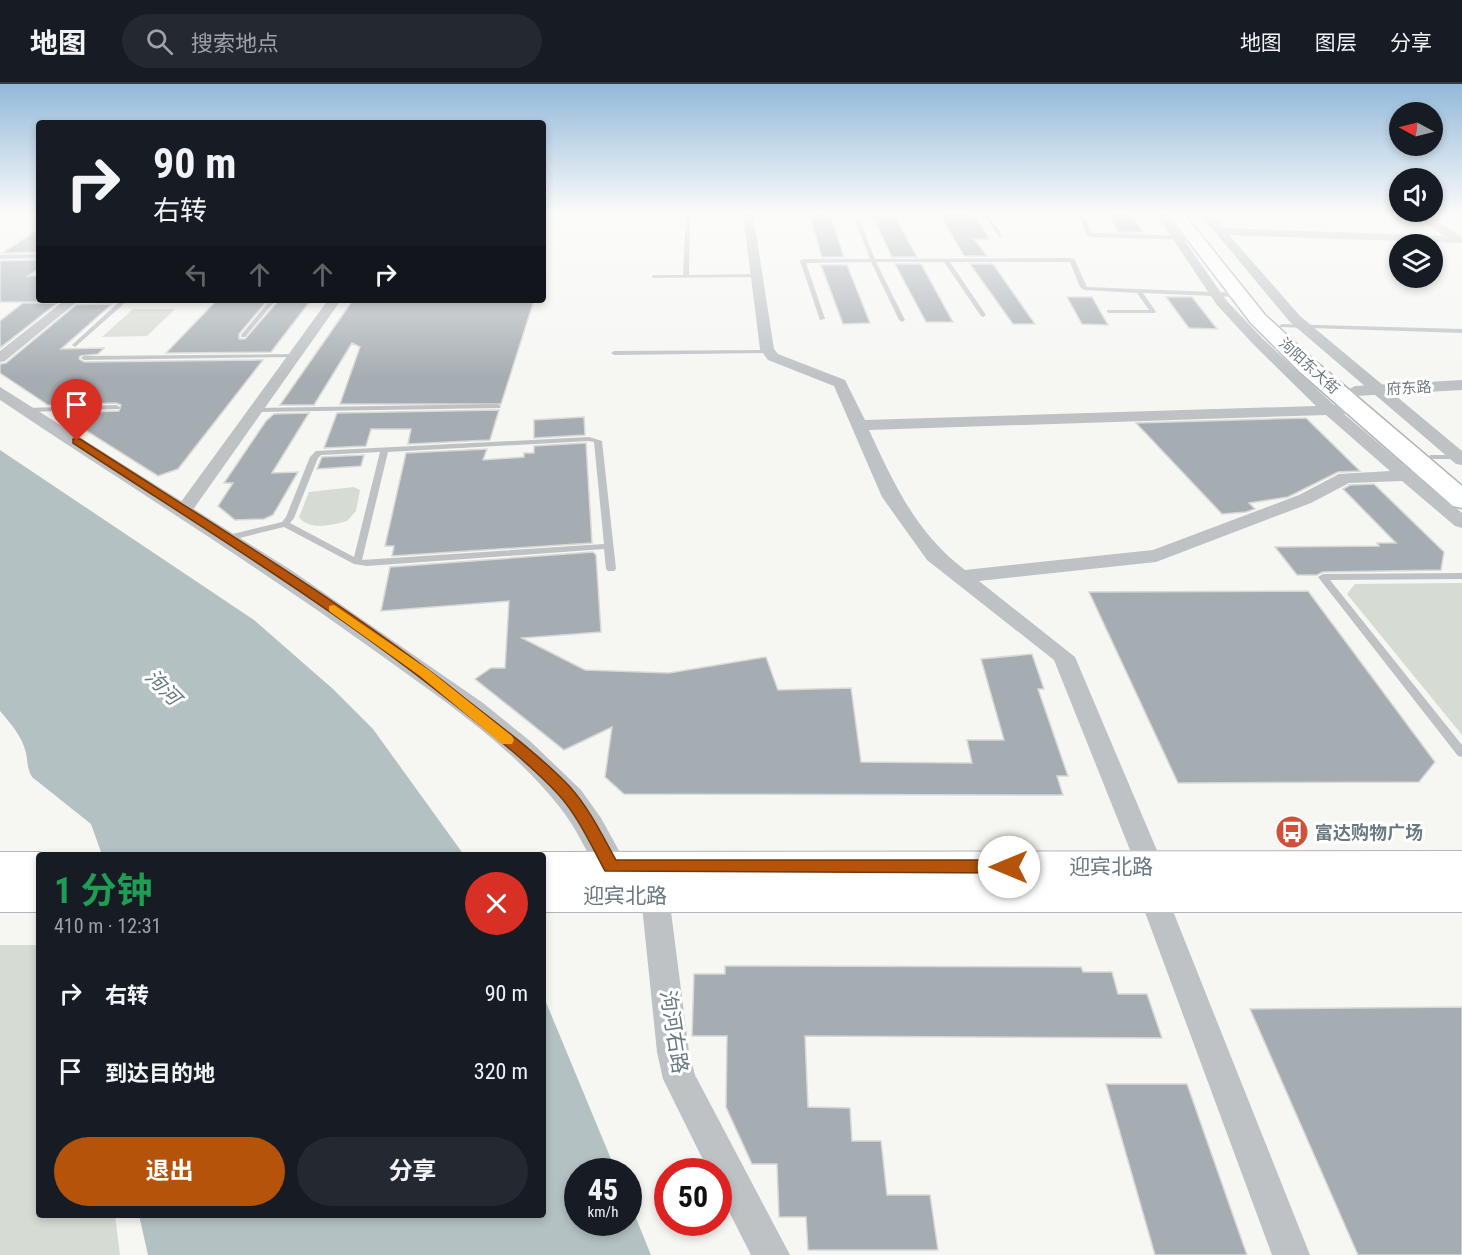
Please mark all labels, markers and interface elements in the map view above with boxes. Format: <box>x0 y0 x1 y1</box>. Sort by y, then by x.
search box <box>122 14 542 68</box>
icon: search <box>143 25 176 58</box>
text: 地图 <box>30 27 86 60</box>
text: 搜索地点 <box>191 31 279 56</box>
text: 地图 <box>1240 31 1282 55</box>
text: 图层 <box>1315 31 1357 55</box>
text: 分享 <box>1390 31 1432 55</box>
north arrow <box>1389 102 1443 156</box>
map controls <box>1389 102 1443 288</box>
text: 90 m <box>153 139 236 188</box>
icon: right <box>54 144 132 222</box>
button: sound <box>1389 168 1443 222</box>
text: 右转 <box>153 195 207 227</box>
button: layers <box>1389 234 1443 288</box>
icon: left <box>180 258 213 291</box>
icon: ahead <box>243 258 276 291</box>
icon: ahead <box>306 258 339 291</box>
icon: right <box>369 258 402 291</box>
street label: 泃阳东大街 <box>1275 334 1343 398</box>
street label: 府东路 <box>1386 378 1432 398</box>
pin <box>51 379 102 441</box>
icon: arrive <box>60 388 93 421</box>
water label: 泃河 <box>140 664 188 712</box>
bus stop icon: 富达购物广场 <box>1274 814 1310 850</box>
place label: 富达购物广场 <box>1315 822 1423 843</box>
position arrow <box>977 835 1041 899</box>
street label: 迎宾北路 <box>1069 855 1153 879</box>
text: 1 分钟 <box>54 870 153 912</box>
button: close <box>465 872 528 935</box>
street label: 迎宾北路 <box>583 884 667 908</box>
text: 410 m · 12:31 <box>54 914 161 938</box>
icon: right <box>54 977 87 1010</box>
text: 90 m <box>485 981 528 1006</box>
text: 右转 <box>105 983 149 1008</box>
street label: 泃河右路 <box>656 989 692 1075</box>
icon: arrive <box>54 1055 87 1088</box>
text: 320 m <box>474 1059 528 1084</box>
text: 到达目的地 <box>105 1061 215 1086</box>
button: 退出 <box>54 1137 285 1206</box>
button: 分享 <box>297 1137 528 1206</box>
speed limit sign: 50 <box>654 1158 732 1236</box>
text: 45 <box>588 1172 618 1207</box>
text: km/h <box>588 1203 618 1221</box>

